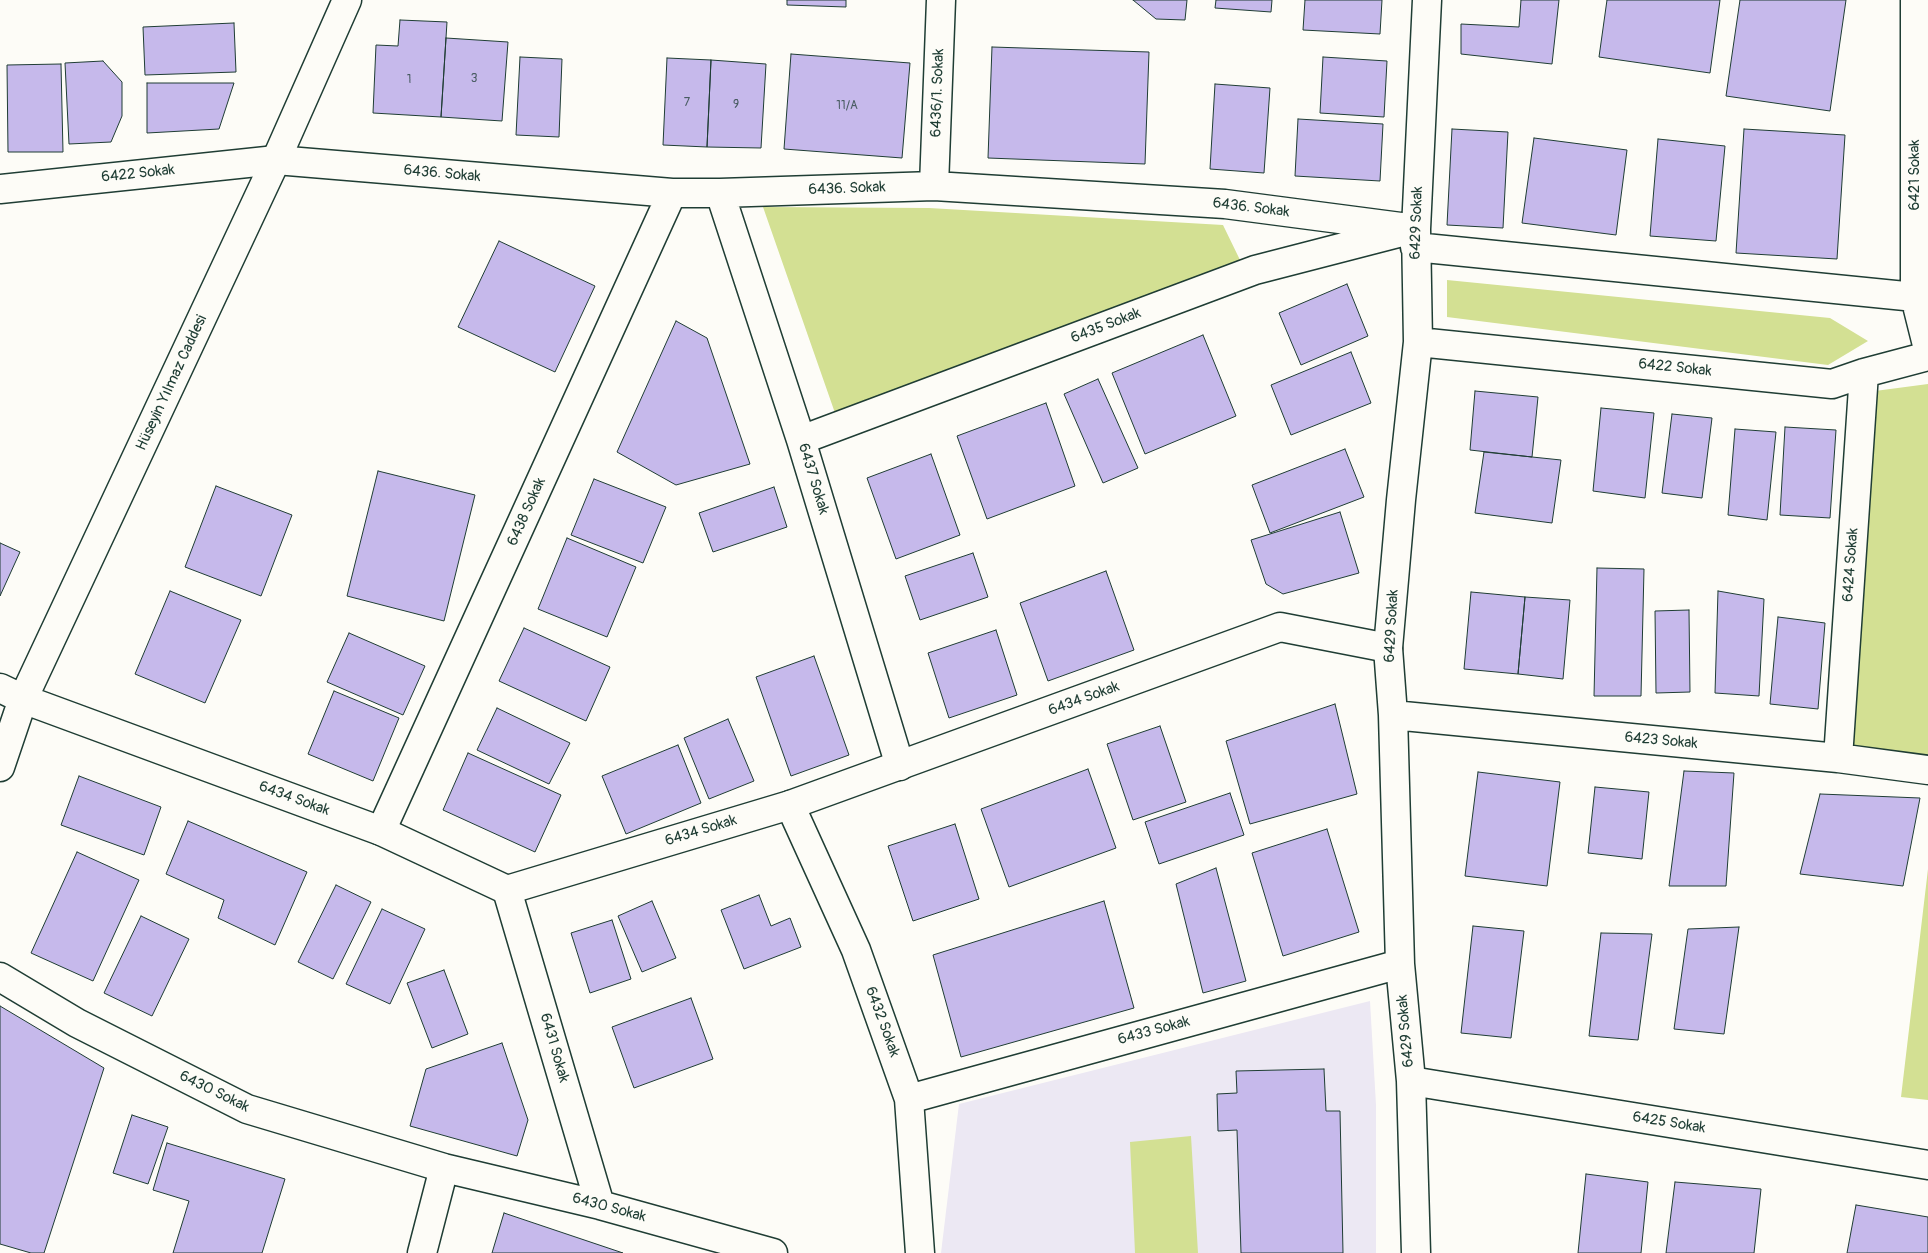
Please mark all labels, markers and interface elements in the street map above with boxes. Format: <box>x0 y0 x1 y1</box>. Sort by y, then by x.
street label: 6436/1. Sokak <box>927 48 949 138</box>
house number: 3 <box>471 72 477 86</box>
house number: 1 <box>407 73 411 87</box>
house number: 7 <box>684 96 690 110</box>
house number: 9 <box>733 98 739 112</box>
house number: 11/A <box>836 99 858 113</box>
street label: 6421 Sokak <box>1906 139 1924 211</box>
street label: 6422 Sokak <box>100 161 176 187</box>
street label: 6436. Sokak <box>403 162 481 186</box>
street label: 6436. Sokak <box>808 179 886 199</box>
street label: 6429 Sokak <box>1407 186 1427 260</box>
street label: 6436. Sokak <box>1212 194 1290 222</box>
street label: 6435 Sokak <box>1068 304 1144 348</box>
street label: Hüseyin Yılmaz Caddesi <box>133 312 211 454</box>
street label: 6422 Sokak <box>1637 355 1713 381</box>
street label: 6437 Sokak <box>794 441 832 517</box>
street label: 6438 Sokak <box>504 475 550 549</box>
street label: 6424 Sokak <box>1839 527 1863 603</box>
street label: 6429 Sokak <box>1381 589 1403 663</box>
street label: 6434 Sokak <box>1046 678 1122 720</box>
street label: 6423 Sokak <box>1624 729 1698 753</box>
street label: 6434 Sokak <box>256 778 332 820</box>
street label: 6434 Sokak <box>663 812 739 850</box>
street label: 6432 Sokak <box>861 984 903 1060</box>
street label: 6429 Sokak <box>1394 994 1418 1068</box>
street label: 6431 Sokak <box>536 1011 572 1085</box>
street label: 6433 Sokak <box>1116 1013 1192 1049</box>
street label: 6430 Sokak <box>176 1067 252 1117</box>
street label: 6425 Sokak <box>1631 1108 1707 1138</box>
street label: 6430 Sokak <box>570 1190 648 1226</box>

